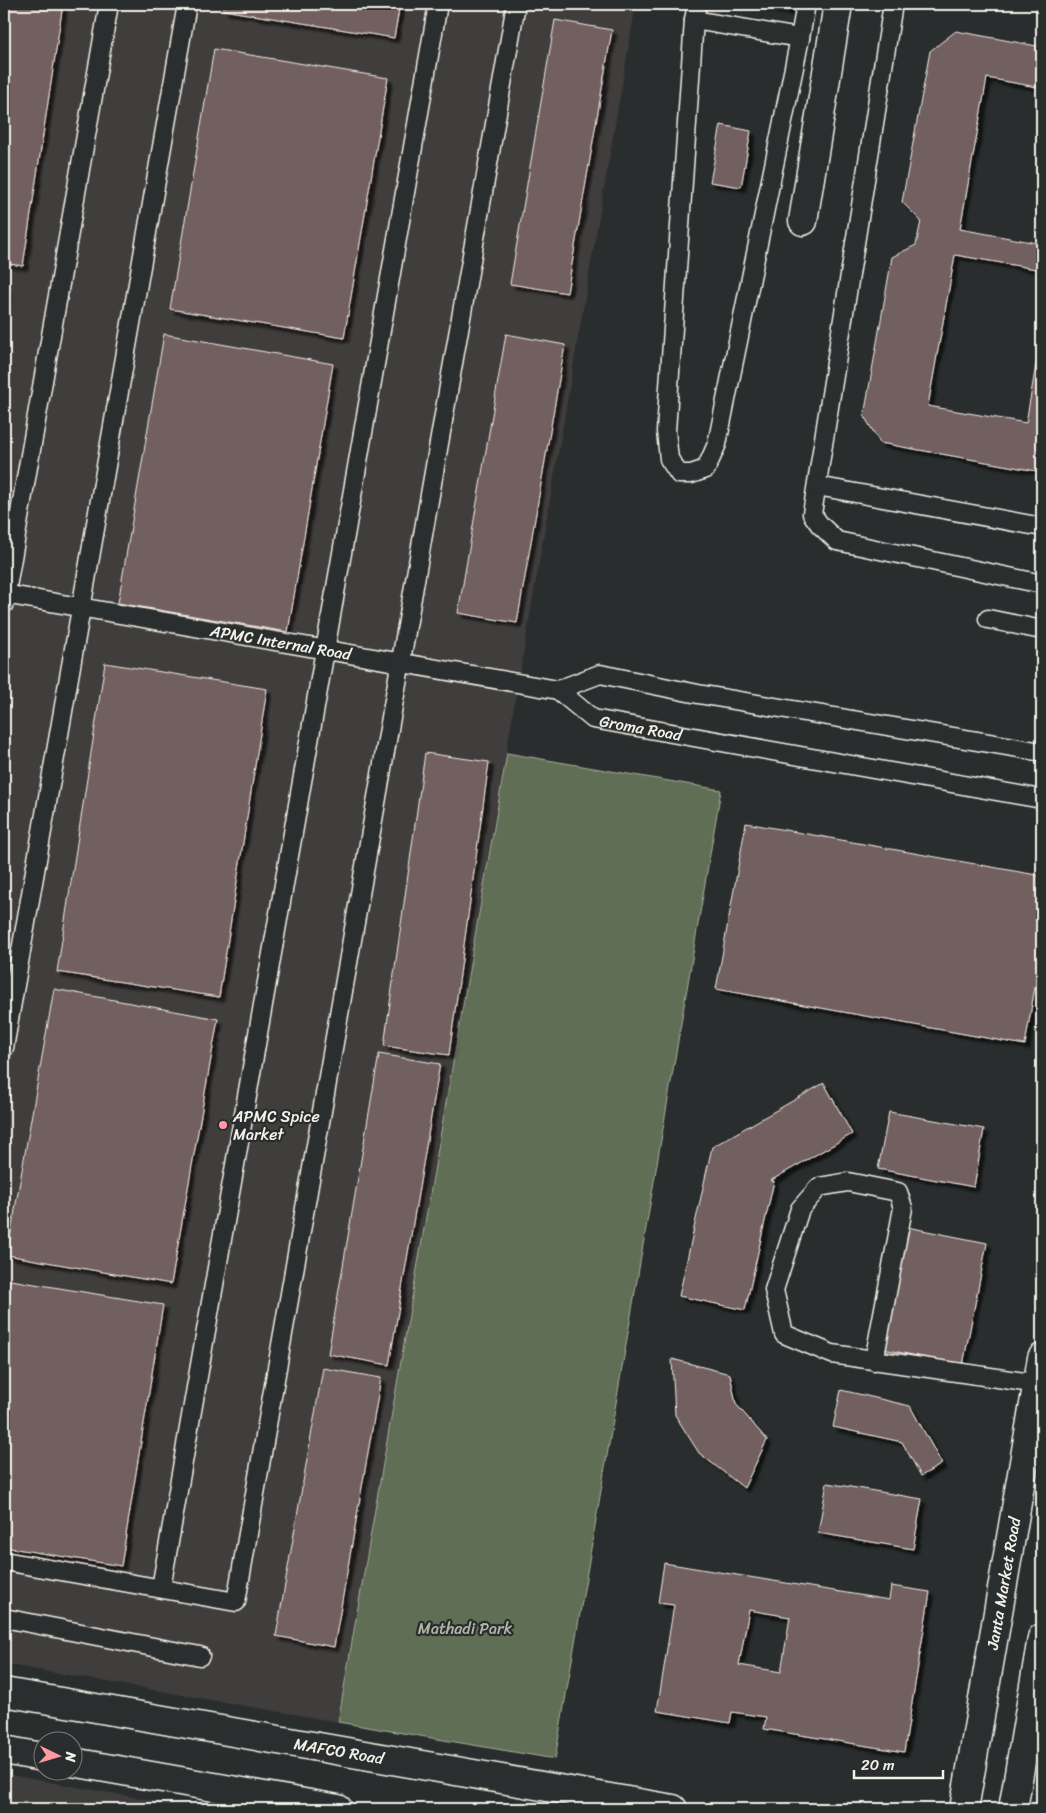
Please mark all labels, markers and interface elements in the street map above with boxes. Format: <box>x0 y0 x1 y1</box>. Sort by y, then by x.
street label: APMC Internal Road <box>207 616 355 669</box>
street label: Groma Road <box>597 706 686 750</box>
place label: APMC Spice Market <box>232 1102 320 1149</box>
marker: APMC Spice Market <box>217 1119 229 1131</box>
street label: Janta Market Road <box>978 1513 1029 1653</box>
park label: Mathadi Park <box>418 1614 513 1643</box>
street label: MAFCO Road <box>292 1729 388 1773</box>
north arrow <box>32 1730 82 1780</box>
scale bar <box>854 1748 942 1780</box>
text: N <box>58 1750 83 1763</box>
text: 20 m <box>861 1752 895 1778</box>

